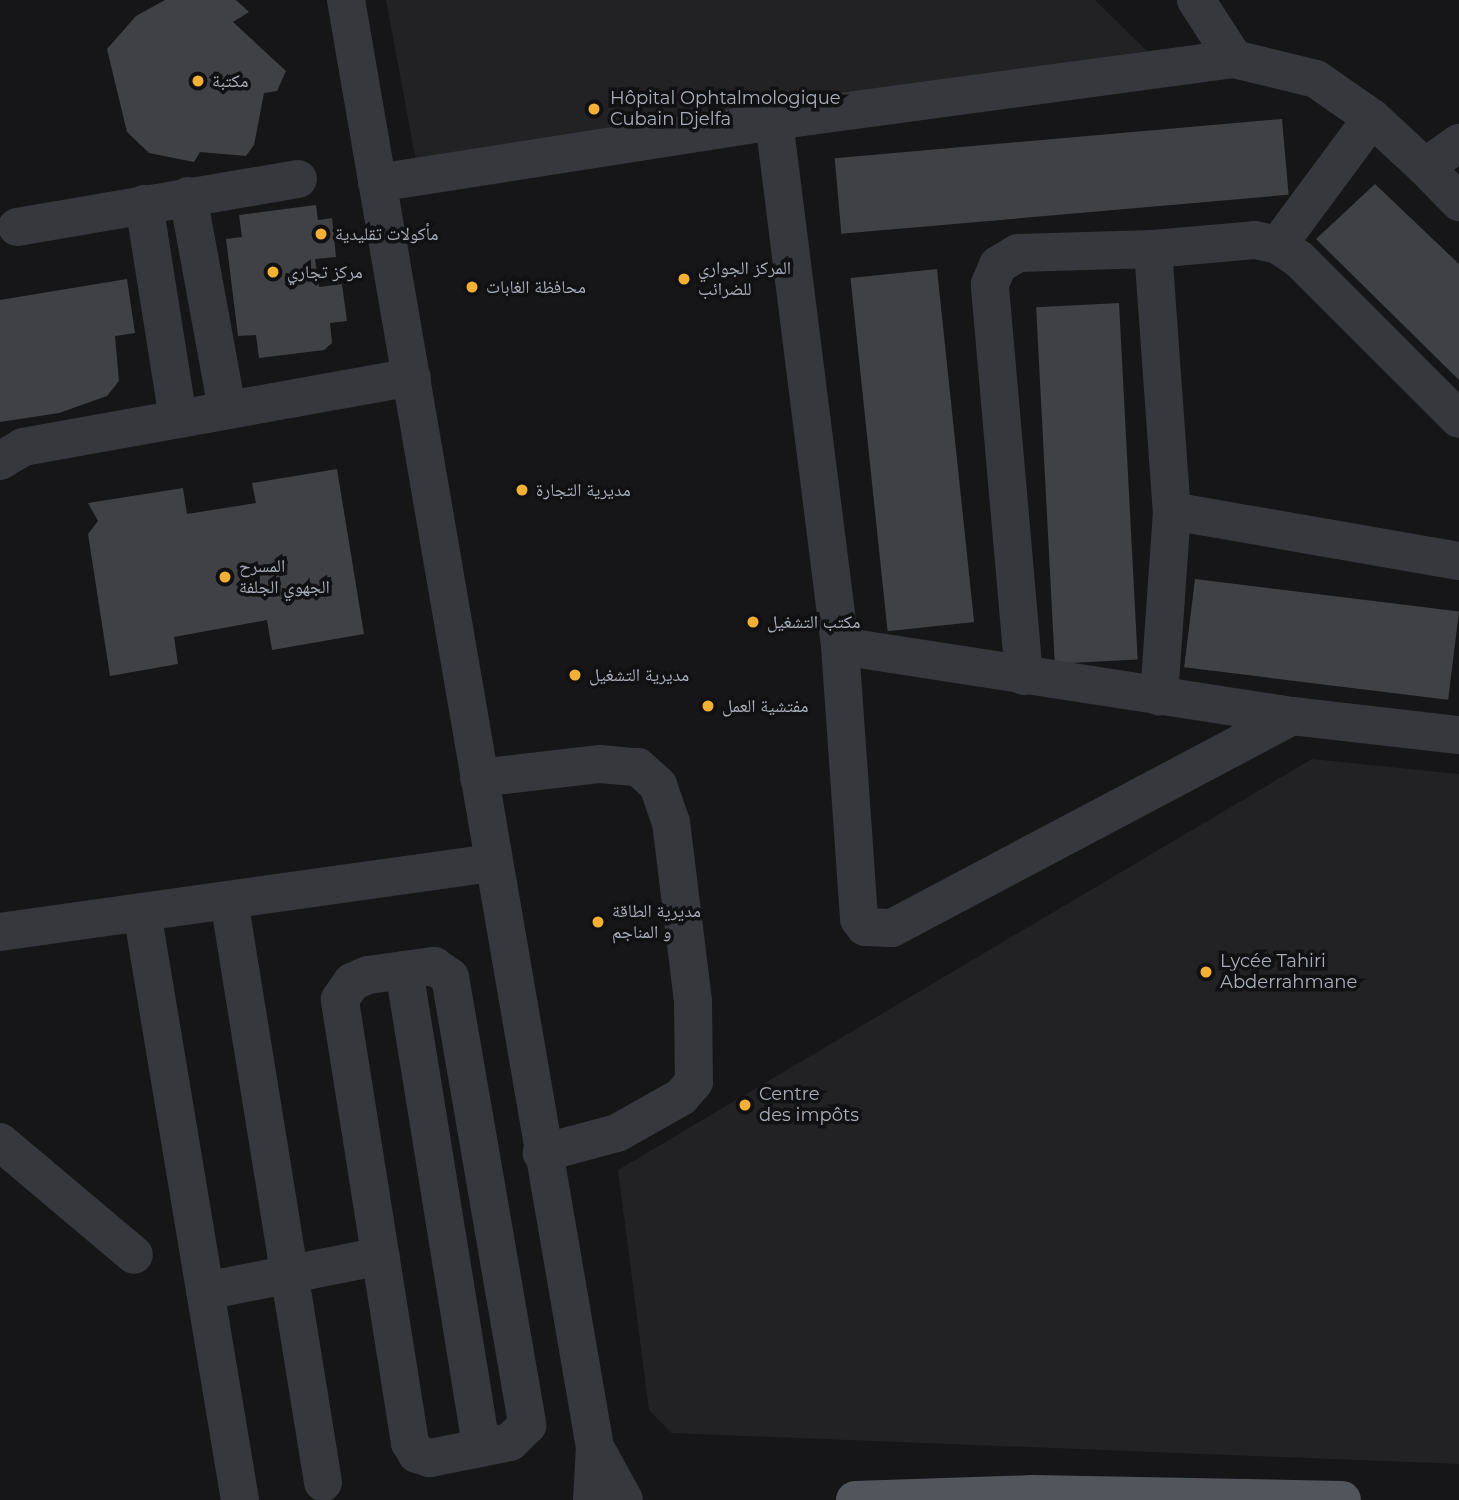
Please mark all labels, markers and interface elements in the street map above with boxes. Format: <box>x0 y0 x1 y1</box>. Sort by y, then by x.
place label: مكتبة <box>212 70 248 92</box>
marker: مكتبة <box>190 73 206 89</box>
place label: Hôpital Ophtalmologique Cubain Djelfa <box>610 88 841 130</box>
marker: Hôpital Ophtalmologique Cubain Djelfa <box>584 99 604 119</box>
place label: مأكولات تقليدية <box>335 223 438 245</box>
marker: مأكولات تقليدية <box>313 226 329 242</box>
place label: المركز الجواري للضرائب <box>698 258 791 300</box>
place label: مركز تجاري <box>287 261 363 283</box>
marker: مركز تجاري <box>265 264 281 280</box>
marker: المركز الجواري للضرائب <box>676 271 692 287</box>
place label: محافظة الغابات <box>486 276 586 298</box>
marker: محافظة الغابات <box>464 279 480 295</box>
place label: مديرية التجارة <box>536 479 631 501</box>
marker: مديرية التجارة <box>514 482 530 498</box>
place label: المسرح الجهوي الجلفة <box>239 556 330 598</box>
marker: المسرح الجهوي الجلفة <box>217 569 233 585</box>
place label: مكتب التشغيل <box>767 611 860 633</box>
marker: مكتب التشغيل <box>745 614 761 630</box>
place label: مديرية التشغيل <box>589 664 689 686</box>
marker: مديرية التشغيل <box>567 667 583 683</box>
place label: مفتشية العمل <box>722 695 809 717</box>
marker: مفتشية العمل <box>700 698 716 714</box>
place label: مديرية الطاقة و المناجم <box>612 901 701 944</box>
marker: مديرية الطاقة و المناجم <box>590 914 606 930</box>
place label: Lycée Tahiri Abderrahmane <box>1220 951 1357 993</box>
marker: Lycée Tahiri Abderrahmane <box>1198 964 1214 980</box>
place label: Centre des impôts <box>759 1084 859 1126</box>
marker: Centre des impôts <box>737 1097 753 1113</box>

